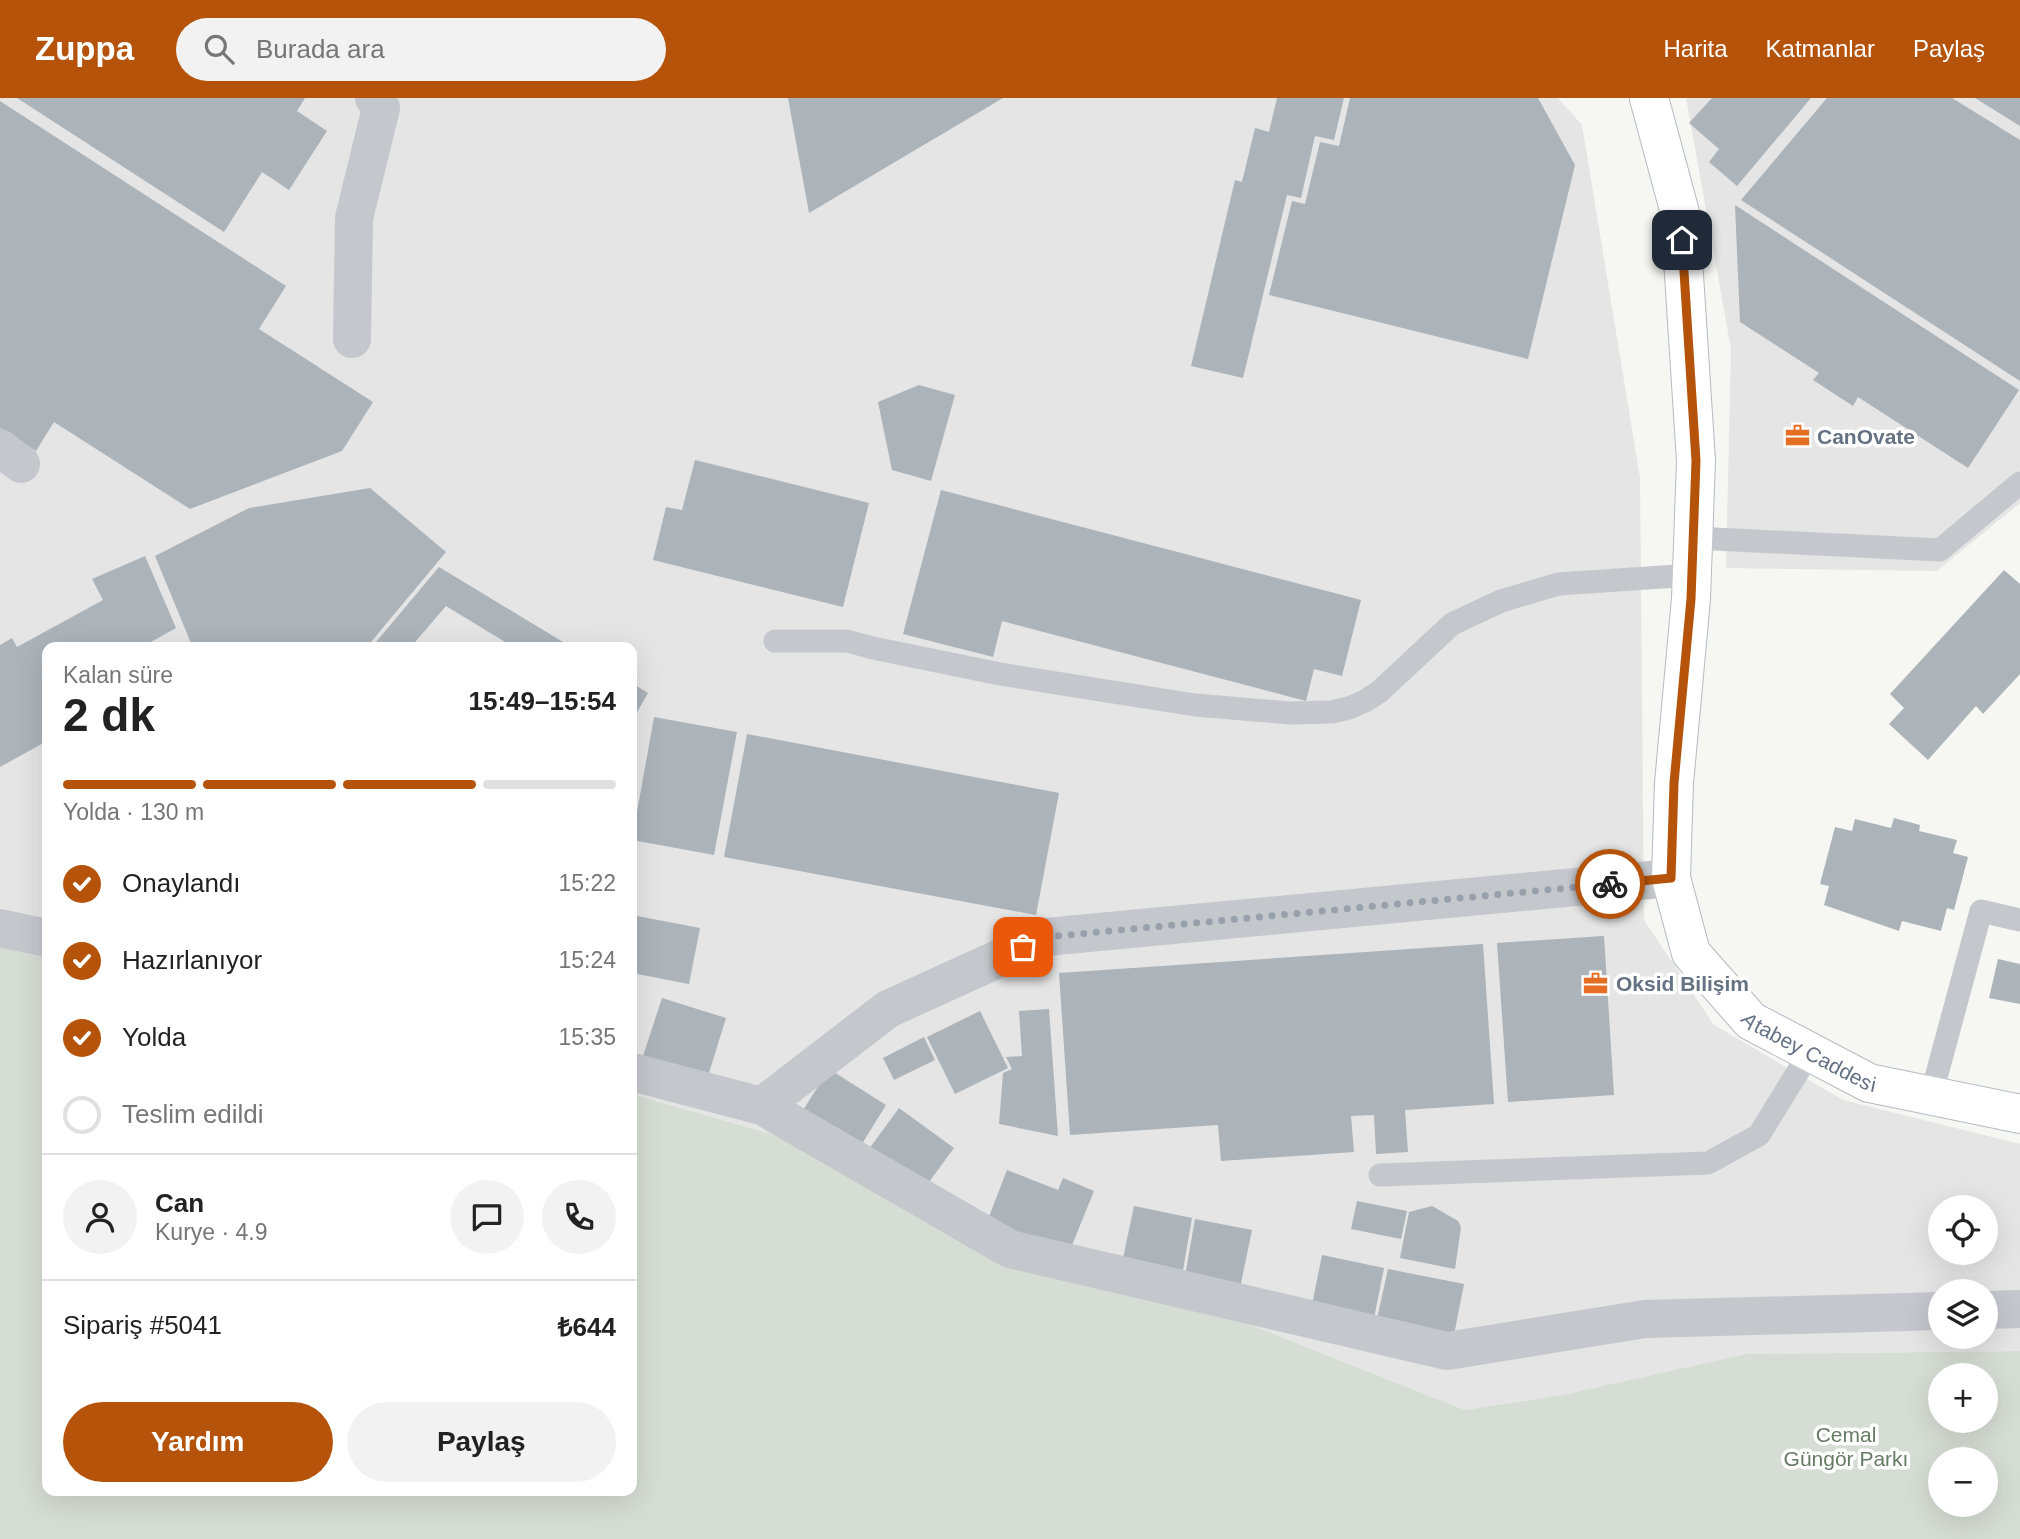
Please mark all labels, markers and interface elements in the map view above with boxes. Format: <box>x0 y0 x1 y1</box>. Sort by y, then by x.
search box <box>176 18 666 81</box>
text: Zuppa <box>35 30 134 67</box>
icon: search <box>200 30 238 68</box>
text: Burada ara <box>256 34 385 64</box>
text: Harita <box>1664 35 1728 62</box>
text: Katmanlar <box>1766 35 1875 62</box>
text: Paylaş <box>1913 35 1985 62</box>
pin <box>1652 210 1712 270</box>
icon: home <box>1663 221 1701 259</box>
office icon: CanOvate <box>1783 422 1811 450</box>
place label: CanOvate <box>1817 425 1915 448</box>
text: Kalan süre <box>63 662 173 688</box>
text: 15:49–15:54 <box>469 686 616 716</box>
text: 2 dk <box>63 689 155 741</box>
text: Yolda · 130 m <box>63 799 204 825</box>
courier <box>1575 849 1645 919</box>
icon: check <box>63 865 101 903</box>
icon: bike <box>1591 865 1629 903</box>
text: Onaylandı <box>122 868 241 898</box>
text: 15:22 <box>558 870 616 896</box>
pin <box>993 917 1053 977</box>
icon: bag <box>1004 928 1042 966</box>
icon: check <box>63 942 101 980</box>
text: Hazırlanıyor <box>122 945 262 975</box>
text: 15:24 <box>558 947 616 973</box>
office icon: Oksid Bilişim <box>1582 969 1610 997</box>
place label: Oksid Bilişim <box>1616 972 1749 995</box>
street label: Atabey Caddesi <box>1737 1007 1878 1096</box>
icon: check <box>63 1019 101 1057</box>
text: Yolda <box>122 1022 186 1052</box>
text: 15:35 <box>558 1024 616 1050</box>
text: Teslim edildi <box>122 1099 264 1129</box>
button: person <box>63 1180 137 1254</box>
button: chat <box>450 1180 524 1254</box>
button: phone <box>542 1180 616 1254</box>
text: Can <box>155 1188 204 1218</box>
map controls <box>1928 1195 1998 1517</box>
button: locate <box>1928 1195 1998 1265</box>
text: Kurye · 4.9 <box>155 1219 268 1245</box>
button: layers <box>1928 1279 1998 1349</box>
text: Sipariş #5041 <box>63 1310 222 1340</box>
text: ₺644 <box>558 1312 616 1342</box>
button: + <box>1928 1363 1998 1433</box>
button: Yardım <box>63 1402 333 1482</box>
button: Paylaş <box>347 1402 616 1482</box>
park label: Cemal Güngör Parkı <box>1784 1423 1908 1470</box>
button: − <box>1928 1447 1998 1517</box>

